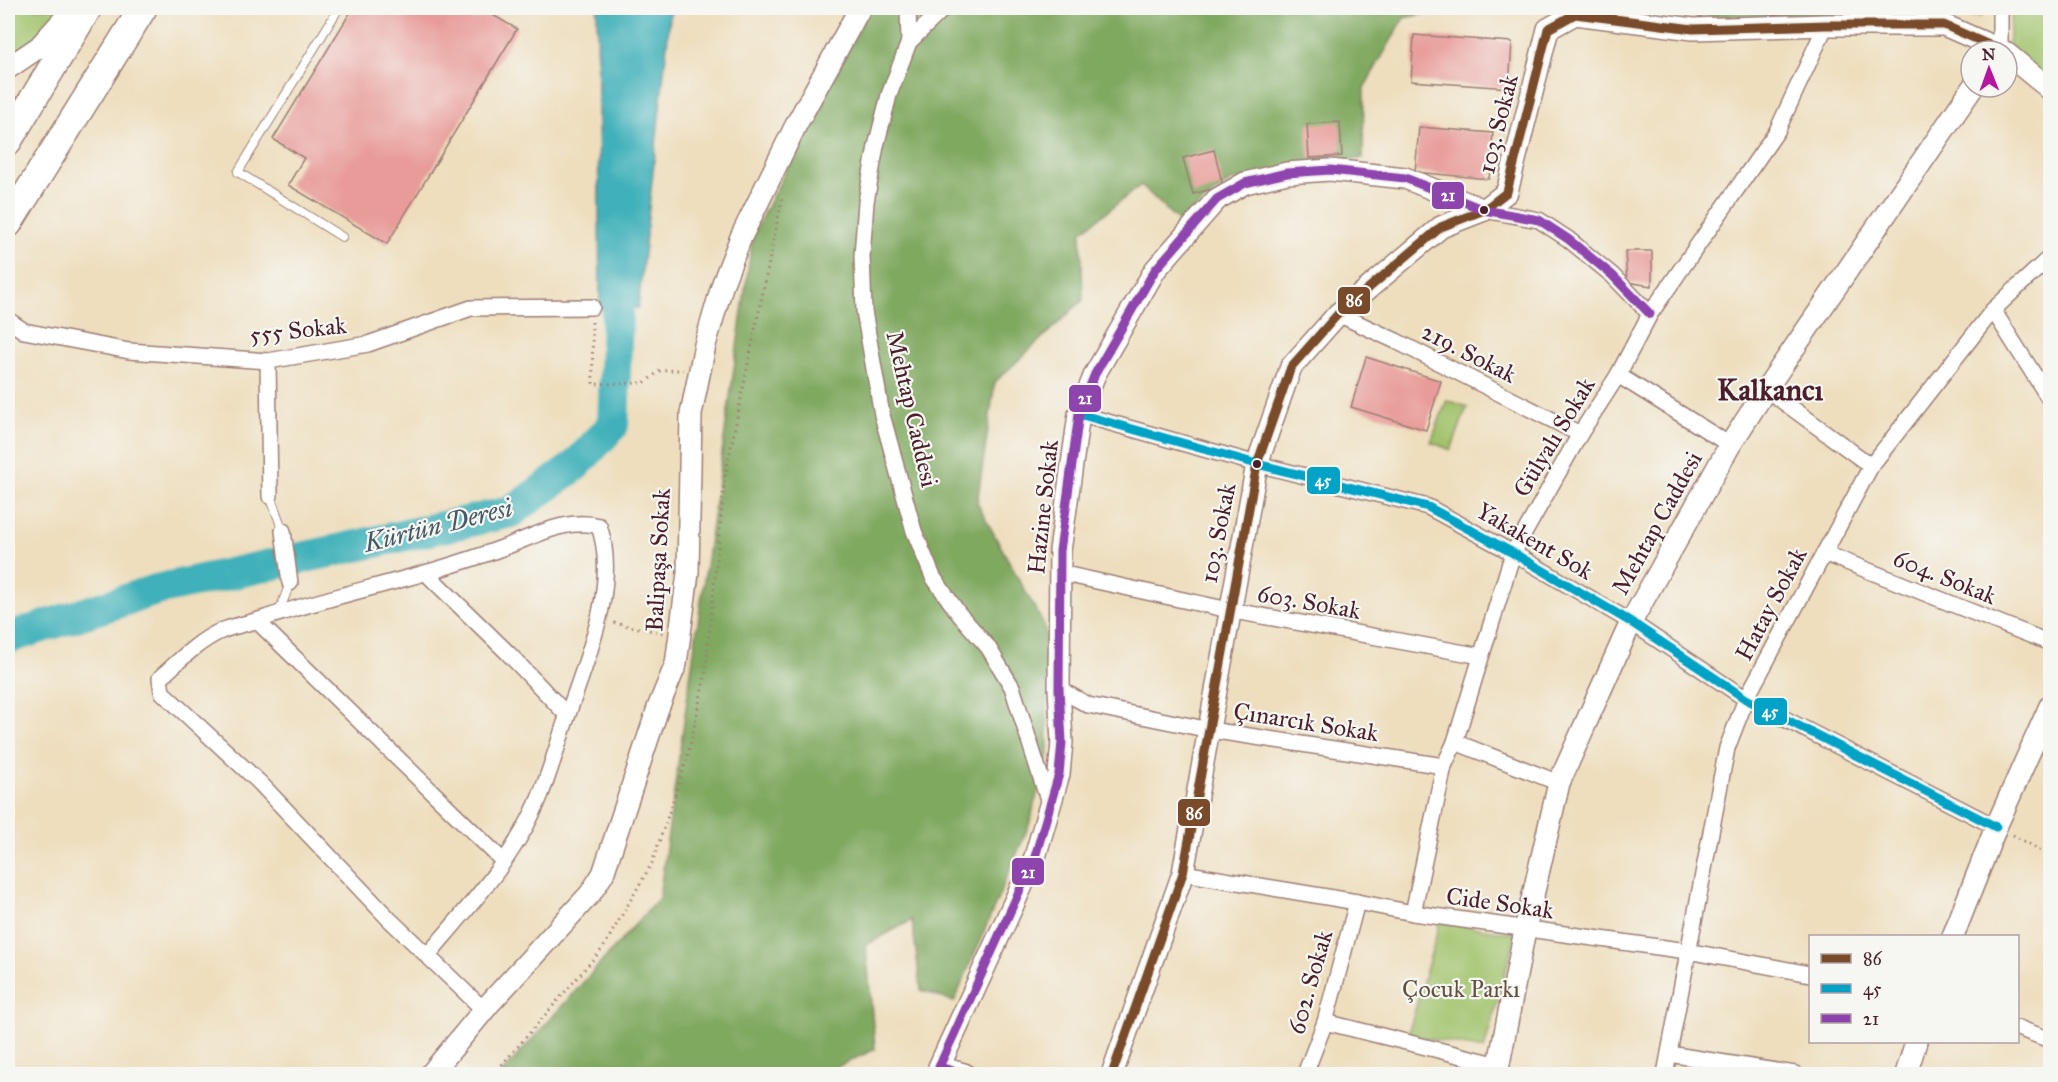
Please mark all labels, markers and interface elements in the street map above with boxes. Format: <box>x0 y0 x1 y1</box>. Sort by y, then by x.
north arrow <box>1959 39 2019 99</box>
text: N <box>1982 45 1996 64</box>
street label: 103. Sokak <box>1471 70 1525 177</box>
line badge: 21 <box>1431 181 1465 210</box>
text: 21 <box>1441 186 1456 205</box>
unlabelled marker <box>1478 204 1490 216</box>
line badge: 86 <box>1337 286 1371 315</box>
text: 86 <box>1346 291 1363 310</box>
street label: 555 Sokak <box>248 310 349 350</box>
street label: 219. Sokak <box>1416 316 1522 390</box>
street label: Mehtap Caddesi <box>879 328 945 490</box>
street label: Gülyalı Sokak <box>1507 371 1602 502</box>
district label: Kalkancı <box>1717 372 1824 408</box>
line badge: 21 <box>1068 384 1102 413</box>
text: 21 <box>1078 389 1093 408</box>
street label: Hazine Sokak <box>1021 437 1065 576</box>
street label: Mehtap Caddesi <box>1605 446 1709 600</box>
unlabelled marker <box>1251 458 1263 470</box>
line badge: 45 <box>1306 466 1341 495</box>
text: 45 <box>1315 471 1332 491</box>
street label: 103. Sokak <box>1194 479 1243 586</box>
street label: Balipaşa Sokak <box>639 487 677 633</box>
water label: Kürtün Deresi <box>359 491 516 559</box>
street label: Yakakent Sok <box>1471 496 1599 587</box>
street label: Hatay Sokak <box>1729 541 1814 666</box>
street label: 604. Sokak <box>1889 543 2002 612</box>
street label: 603. Sokak <box>1255 578 1364 626</box>
street label: Çınarcık Sokak <box>1231 696 1381 748</box>
line badge: 45 <box>1753 697 1788 726</box>
text: 45 <box>1762 702 1779 722</box>
line badge: 86 <box>1177 798 1211 827</box>
text: 86 <box>1186 804 1203 823</box>
line badge: 21 <box>1011 857 1045 886</box>
text: 21 <box>1021 863 1036 882</box>
street label: Cide Sokak <box>1444 881 1557 926</box>
street label: 602. Sokak <box>1281 926 1339 1038</box>
legend <box>1809 935 2019 1043</box>
text: 86 <box>1863 948 1883 970</box>
park label: Çocuk Parkı <box>1402 974 1520 1004</box>
text: 45 <box>1863 978 1882 1000</box>
text: 21 <box>1863 1008 1879 1030</box>

